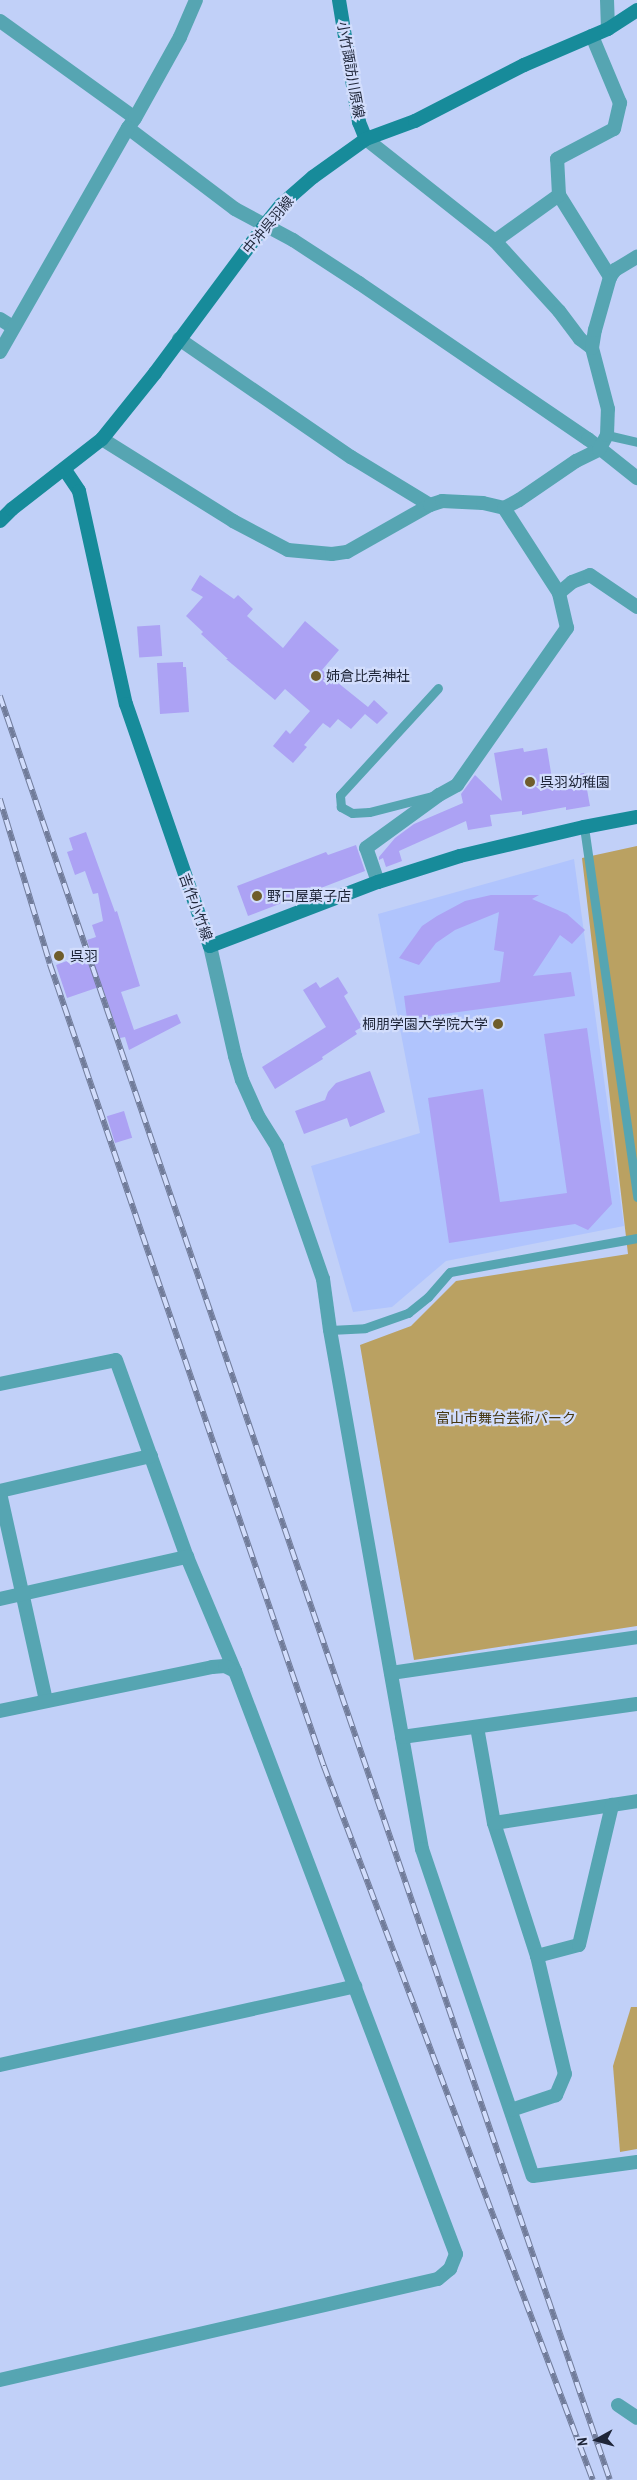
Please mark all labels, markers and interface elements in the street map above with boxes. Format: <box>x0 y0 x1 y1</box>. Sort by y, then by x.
street label: 小竹諏訪川原線 <box>334 20 368 120</box>
street label: 中沖呉羽線 <box>239 193 297 257</box>
place label: 姉倉比売神社 <box>326 668 410 684</box>
marker: 姉倉比売神社 <box>310 670 322 682</box>
place label: 呉羽幼稚園 <box>540 774 610 790</box>
marker: 呉羽幼稚園 <box>524 776 536 788</box>
street label: 吉作小竹線 <box>176 871 216 943</box>
place label: 野口屋菓子店 <box>267 888 351 904</box>
marker: 野口屋菓子店 <box>251 890 263 902</box>
place label: 呉羽 <box>70 948 98 964</box>
marker: 呉羽 <box>52 949 66 963</box>
place label: 桐朋学園大学院大学 <box>362 1016 488 1032</box>
marker: 桐朋学園大学院大学 <box>492 1018 504 1030</box>
park label: 富山市舞台芸術パーク <box>436 1410 576 1426</box>
north arrow <box>572 2415 622 2465</box>
text: N <box>573 2437 592 2447</box>

